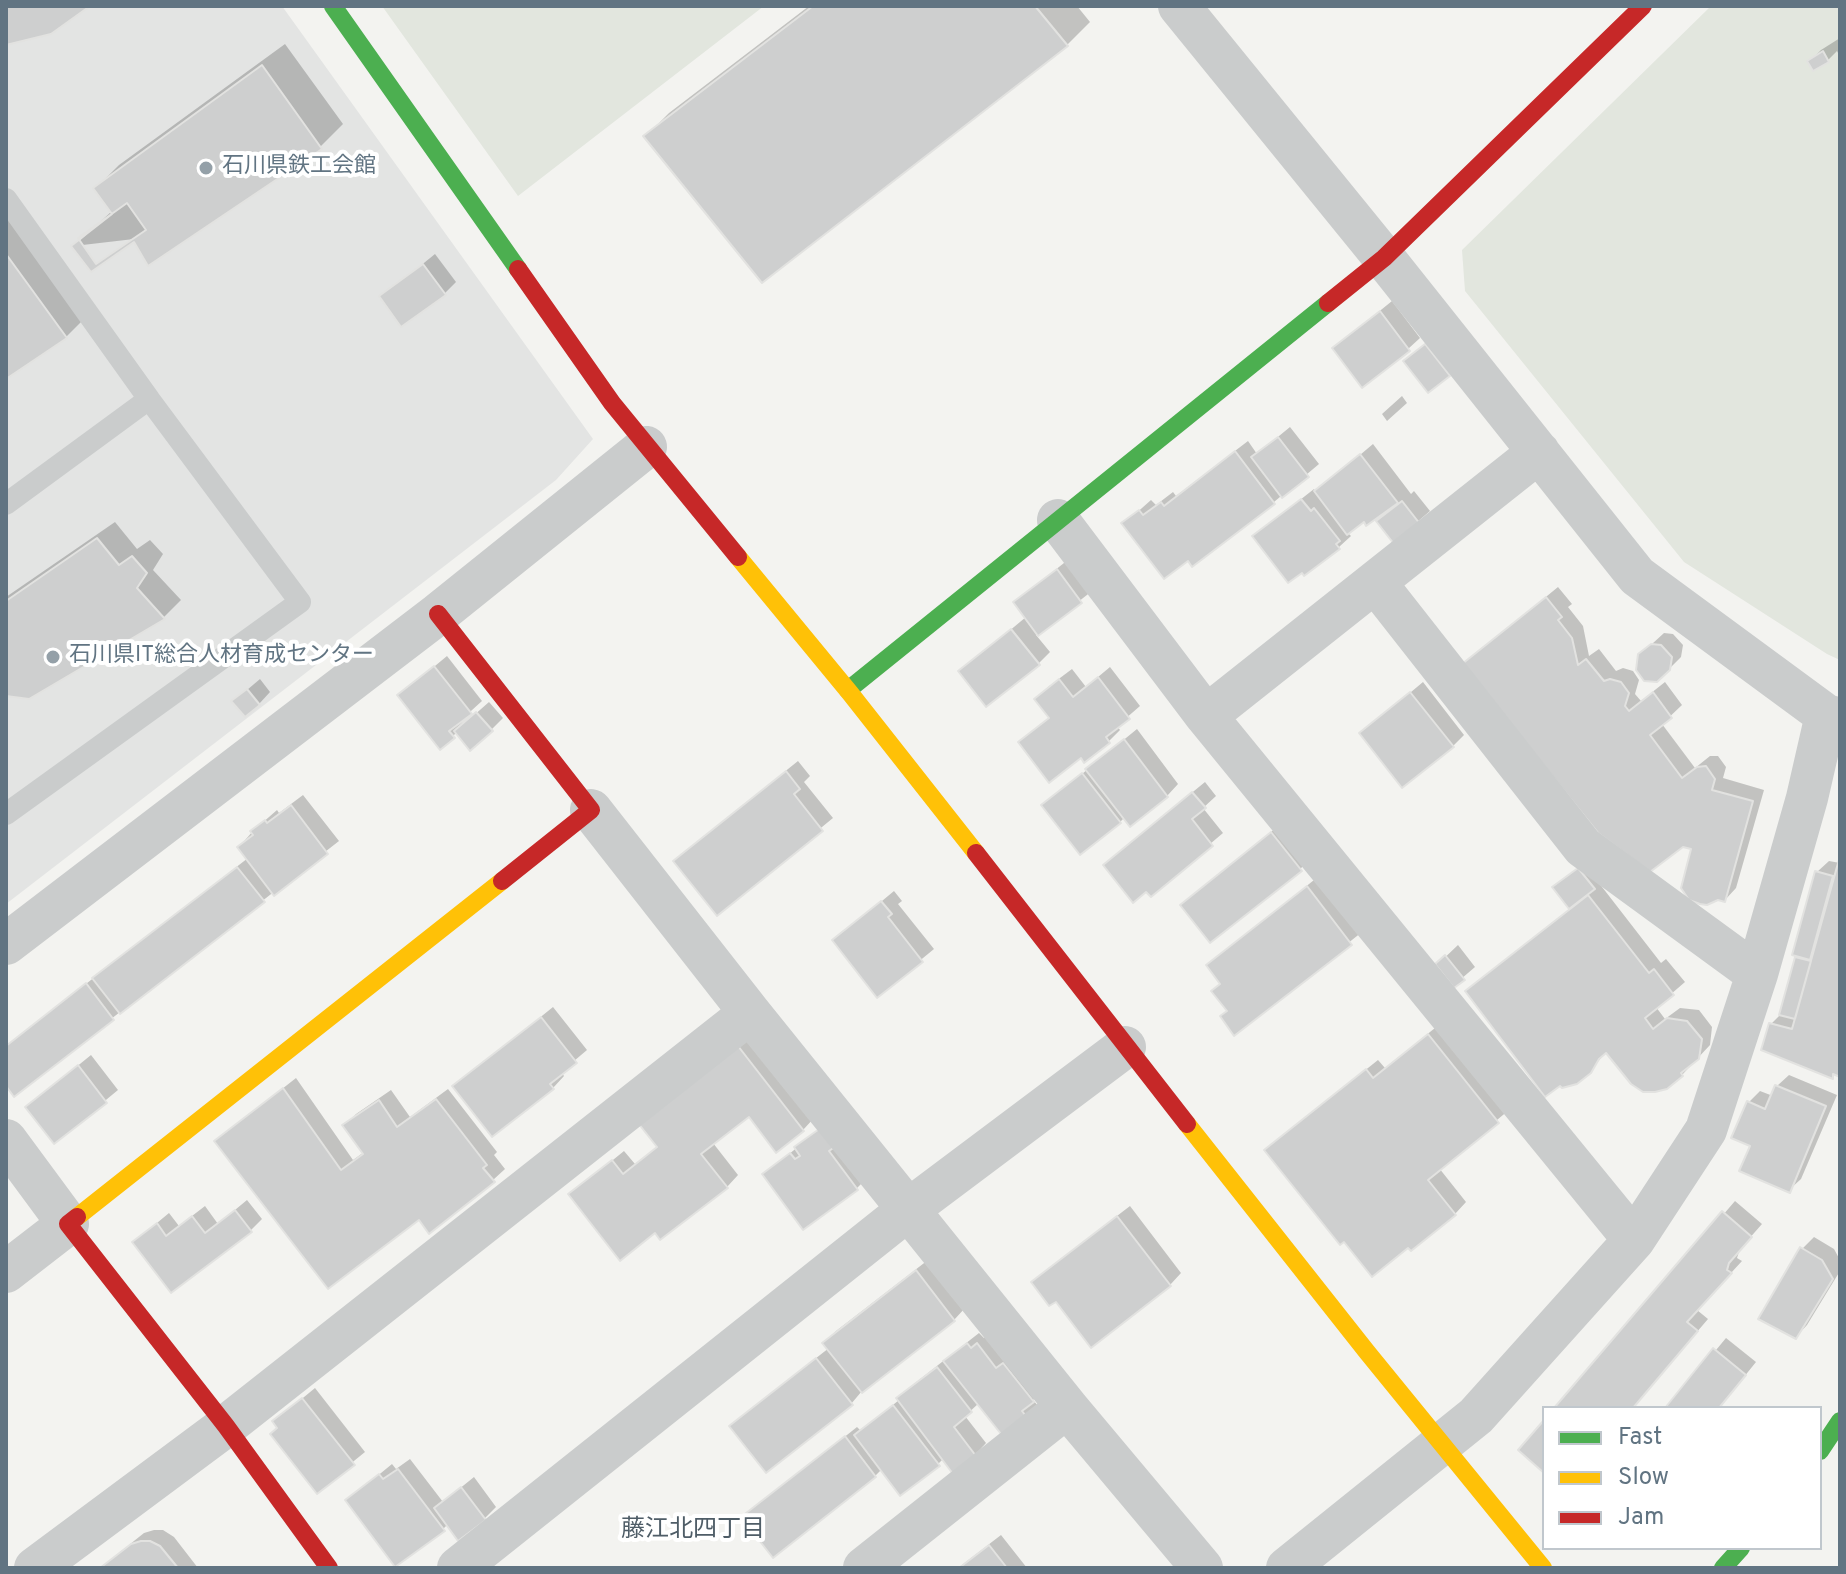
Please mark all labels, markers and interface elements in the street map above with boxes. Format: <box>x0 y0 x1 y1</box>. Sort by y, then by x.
place label: 石川県鉄工会館 <box>222 155 376 181</box>
marker: 石川県鉄工会館 <box>197 159 215 177</box>
place label: 石川県IT総合人材育成センター <box>69 644 374 670</box>
marker: 石川県IT総合人材育成センター <box>44 648 62 666</box>
legend <box>1542 1406 1822 1550</box>
text: Fast <box>1618 1423 1662 1453</box>
text: Slow <box>1618 1463 1669 1493</box>
text: Jam <box>1618 1503 1664 1533</box>
district label: 藤江北四丁目 <box>621 1517 765 1545</box>

